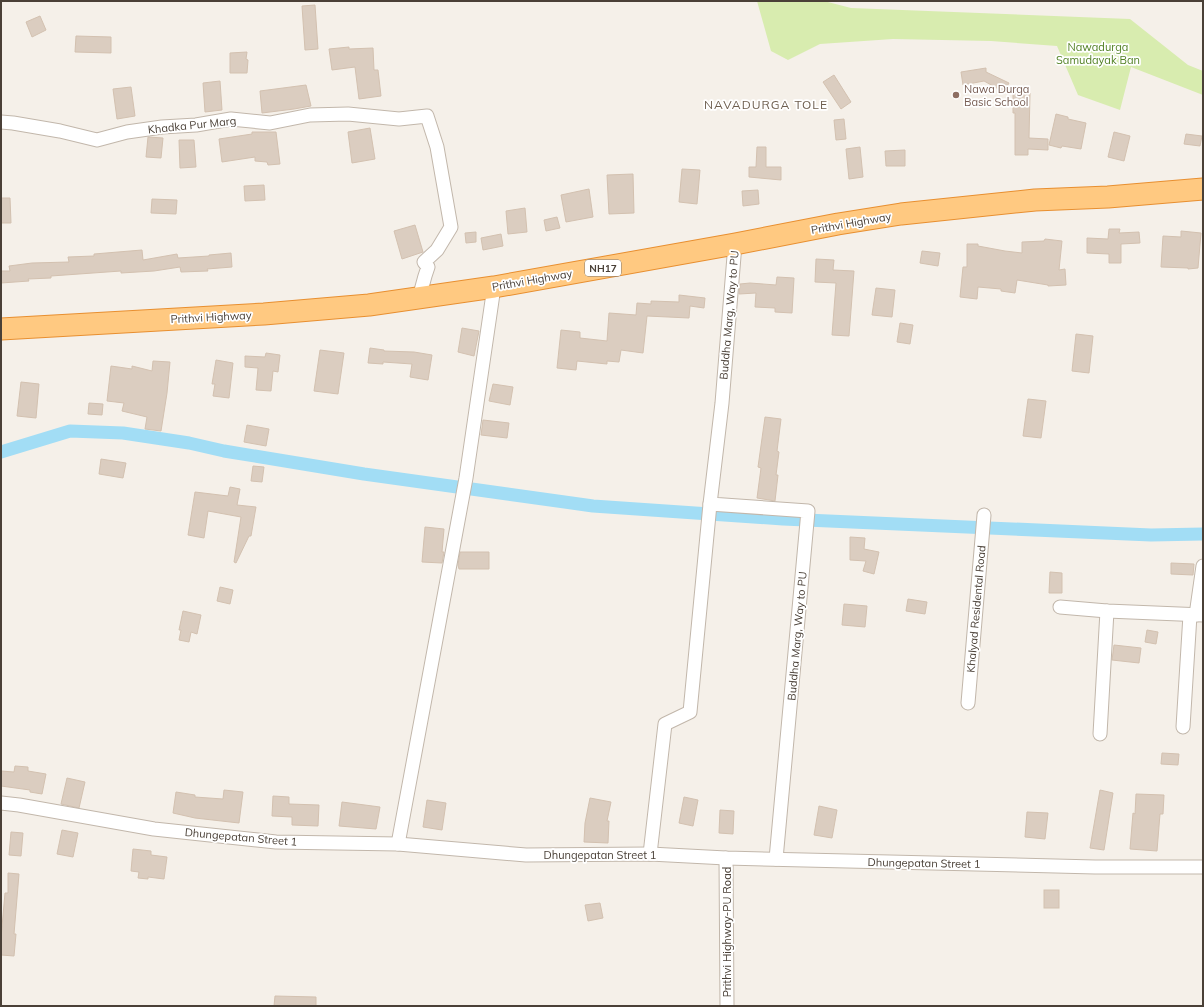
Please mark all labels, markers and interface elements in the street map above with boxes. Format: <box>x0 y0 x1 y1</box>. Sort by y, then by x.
park label: Nawadurga Samudayak Ban <box>1056 40 1140 67</box>
place label: Nawa Durga Basic School <box>964 82 1029 109</box>
marker: Nawa Durga Basic School <box>951 90 961 100</box>
district label: NAVADURGA TOLE <box>704 97 828 112</box>
street label: Khadka Pur Marg <box>147 113 237 137</box>
street label: Prithvi Highway <box>810 209 892 237</box>
street label: Buddha Marg, Way to PU <box>716 250 742 380</box>
road number: NH17 <box>585 260 621 276</box>
street label: Prithvi Highway <box>491 266 573 294</box>
street label: Prithvi Highway <box>170 308 252 326</box>
street label: Khalyad Residental Road <box>963 545 989 673</box>
street label: Buddha Marg, Way to PU <box>784 571 810 701</box>
street label: Dhungepatan Street 1 <box>184 825 298 849</box>
street label: Dhungepatan Street 1 <box>544 848 656 862</box>
street label: Dhungepatan Street 1 <box>867 855 981 871</box>
street label: Prithvi Highway-PU Road <box>720 867 734 997</box>

